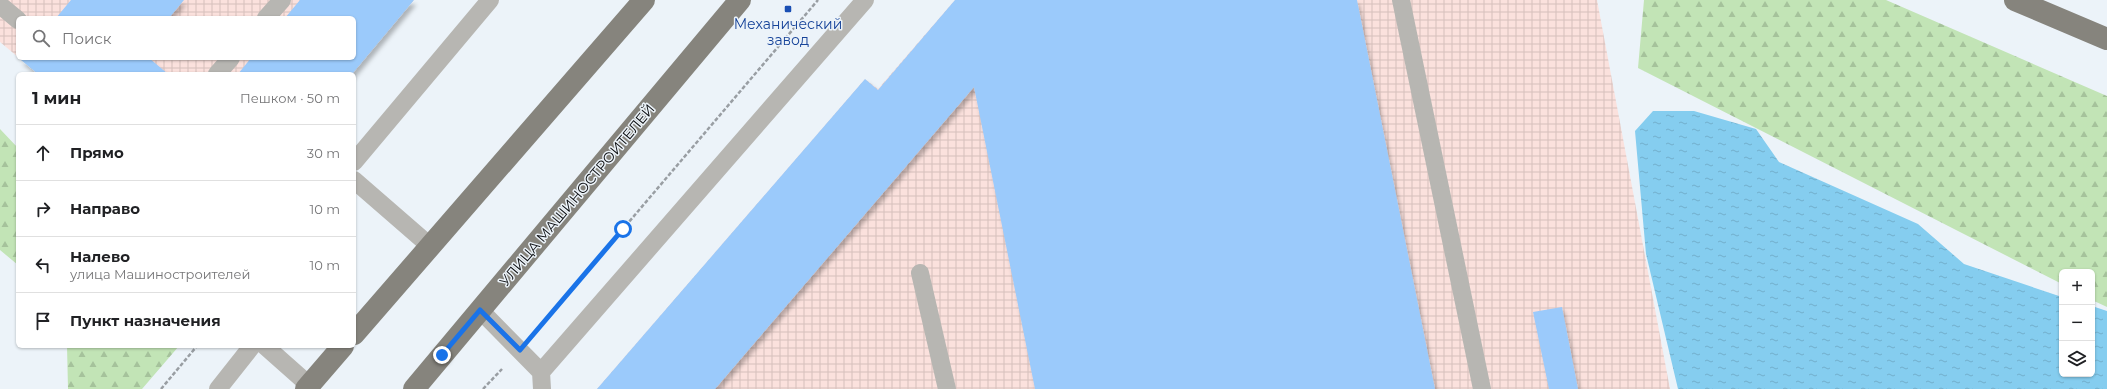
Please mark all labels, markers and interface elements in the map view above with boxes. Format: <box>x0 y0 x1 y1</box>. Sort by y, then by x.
marker: Механический завод <box>783 4 793 14</box>
place label: Механический завод <box>734 15 842 49</box>
search box <box>16 16 356 60</box>
icon: search <box>30 27 52 49</box>
text: Поиск <box>62 29 111 48</box>
text: 1 мин <box>32 88 81 108</box>
text: Пешком · 50 m <box>240 90 340 106</box>
street label: УЛИЦА МАШИНОСТРОИТЕЛЕЙ <box>495 100 659 290</box>
icon: ahead <box>32 142 54 164</box>
text: Прямо <box>70 143 124 162</box>
text: 30 m <box>307 145 340 161</box>
icon: right <box>32 198 54 220</box>
text: Направо <box>70 199 140 218</box>
text: 10 m <box>310 201 340 217</box>
route start <box>614 220 632 238</box>
text: Налево <box>70 247 130 266</box>
icon: left <box>32 254 54 276</box>
text: 10 m <box>310 257 340 273</box>
text: улица Машиностроителей <box>70 266 251 282</box>
map controls <box>2059 269 2095 377</box>
button: + <box>2059 269 2095 305</box>
button: − <box>2059 305 2095 341</box>
icon: arrive <box>32 310 54 332</box>
text: Пункт назначения <box>70 311 221 330</box>
button: layers <box>2059 341 2095 377</box>
route end <box>433 346 451 364</box>

